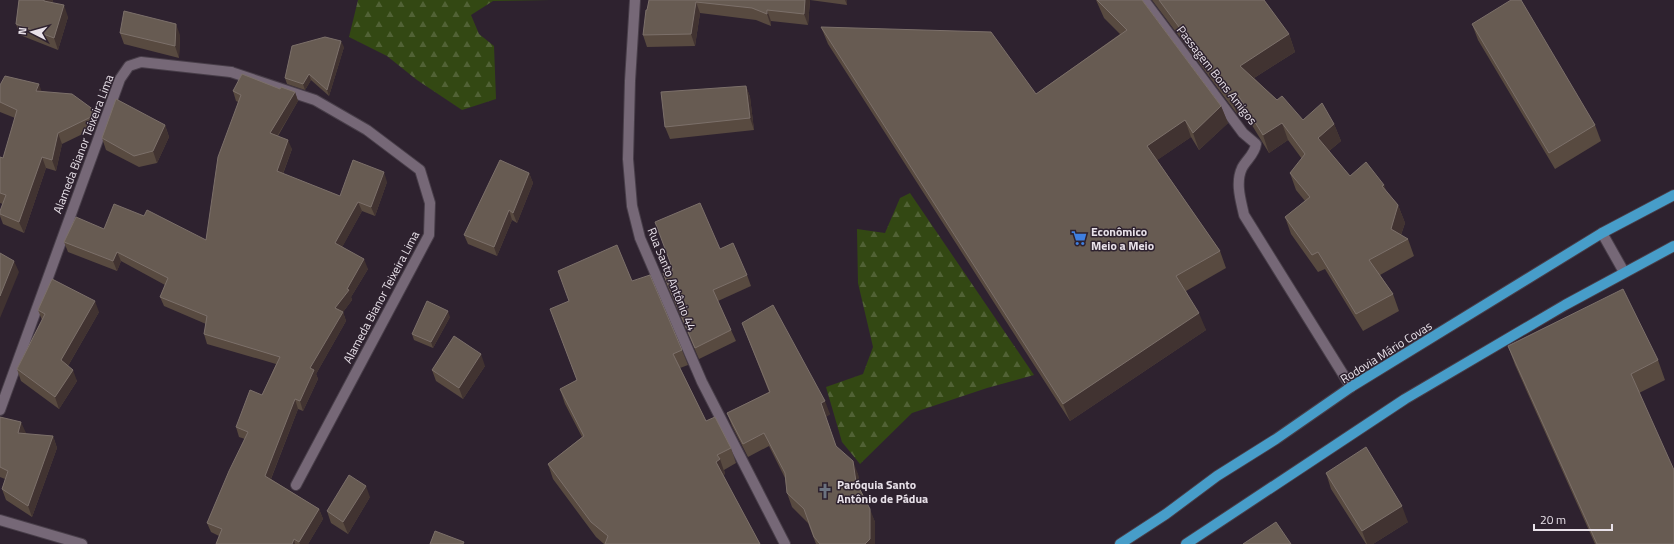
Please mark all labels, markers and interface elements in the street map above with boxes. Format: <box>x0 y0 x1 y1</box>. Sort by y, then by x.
north arrow <box>12 12 52 52</box>
street label: Passagem Bons Amigos <box>1172 21 1262 129</box>
text: N <box>14 26 30 36</box>
street label: Alameda Bianor Teixeira Lima <box>48 72 118 216</box>
place label: Econômico Meio a Meio <box>1091 222 1154 255</box>
street label: Rua Santo Antônio 44 <box>643 224 702 334</box>
street label: Alameda Bianor Teixeira Lima <box>338 227 424 367</box>
supermarket icon: Econômico Meio a Meio <box>1070 229 1088 247</box>
street label: Rodovia Mário Covas <box>1336 316 1436 388</box>
place label: Paróquia Santo Antônio de Pádua <box>837 475 928 508</box>
church icon: Paróquia Santo Antônio de Pádua <box>816 482 834 500</box>
scale bar <box>1534 506 1612 532</box>
text: 20 m <box>1540 510 1566 529</box>

